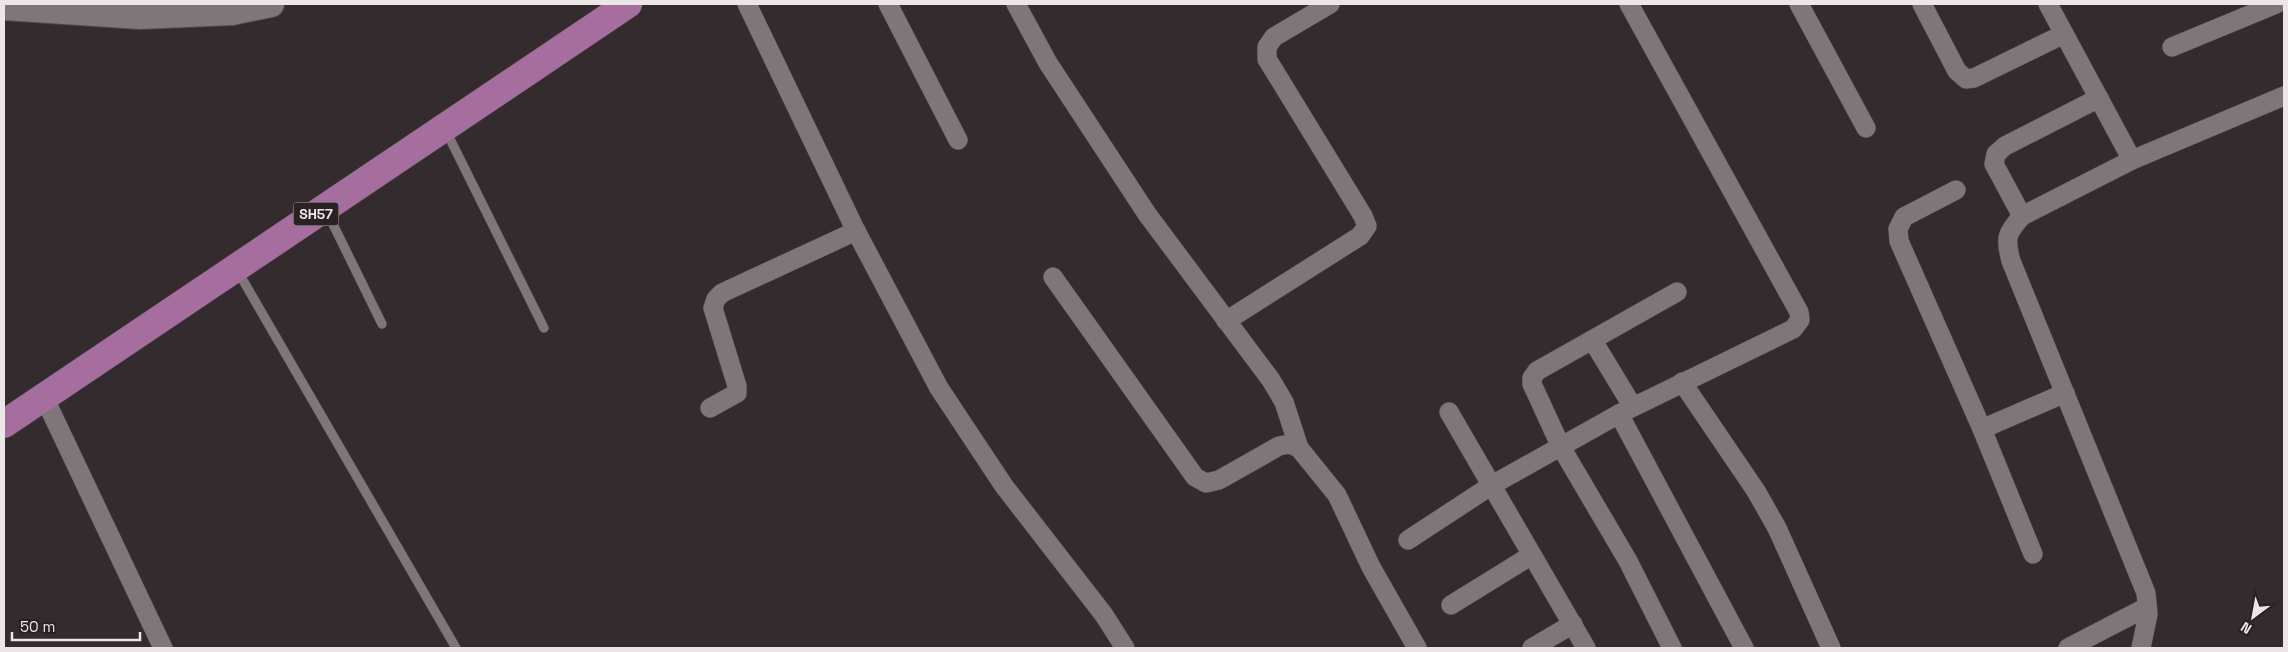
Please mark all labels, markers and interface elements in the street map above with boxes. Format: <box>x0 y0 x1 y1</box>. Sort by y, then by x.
road number: SH57 <box>294 202 338 225</box>
north arrow <box>2228 592 2278 642</box>
scale bar <box>12 610 140 642</box>
text: 50 m <box>20 617 55 636</box>
text: N <box>2237 618 2255 638</box>

